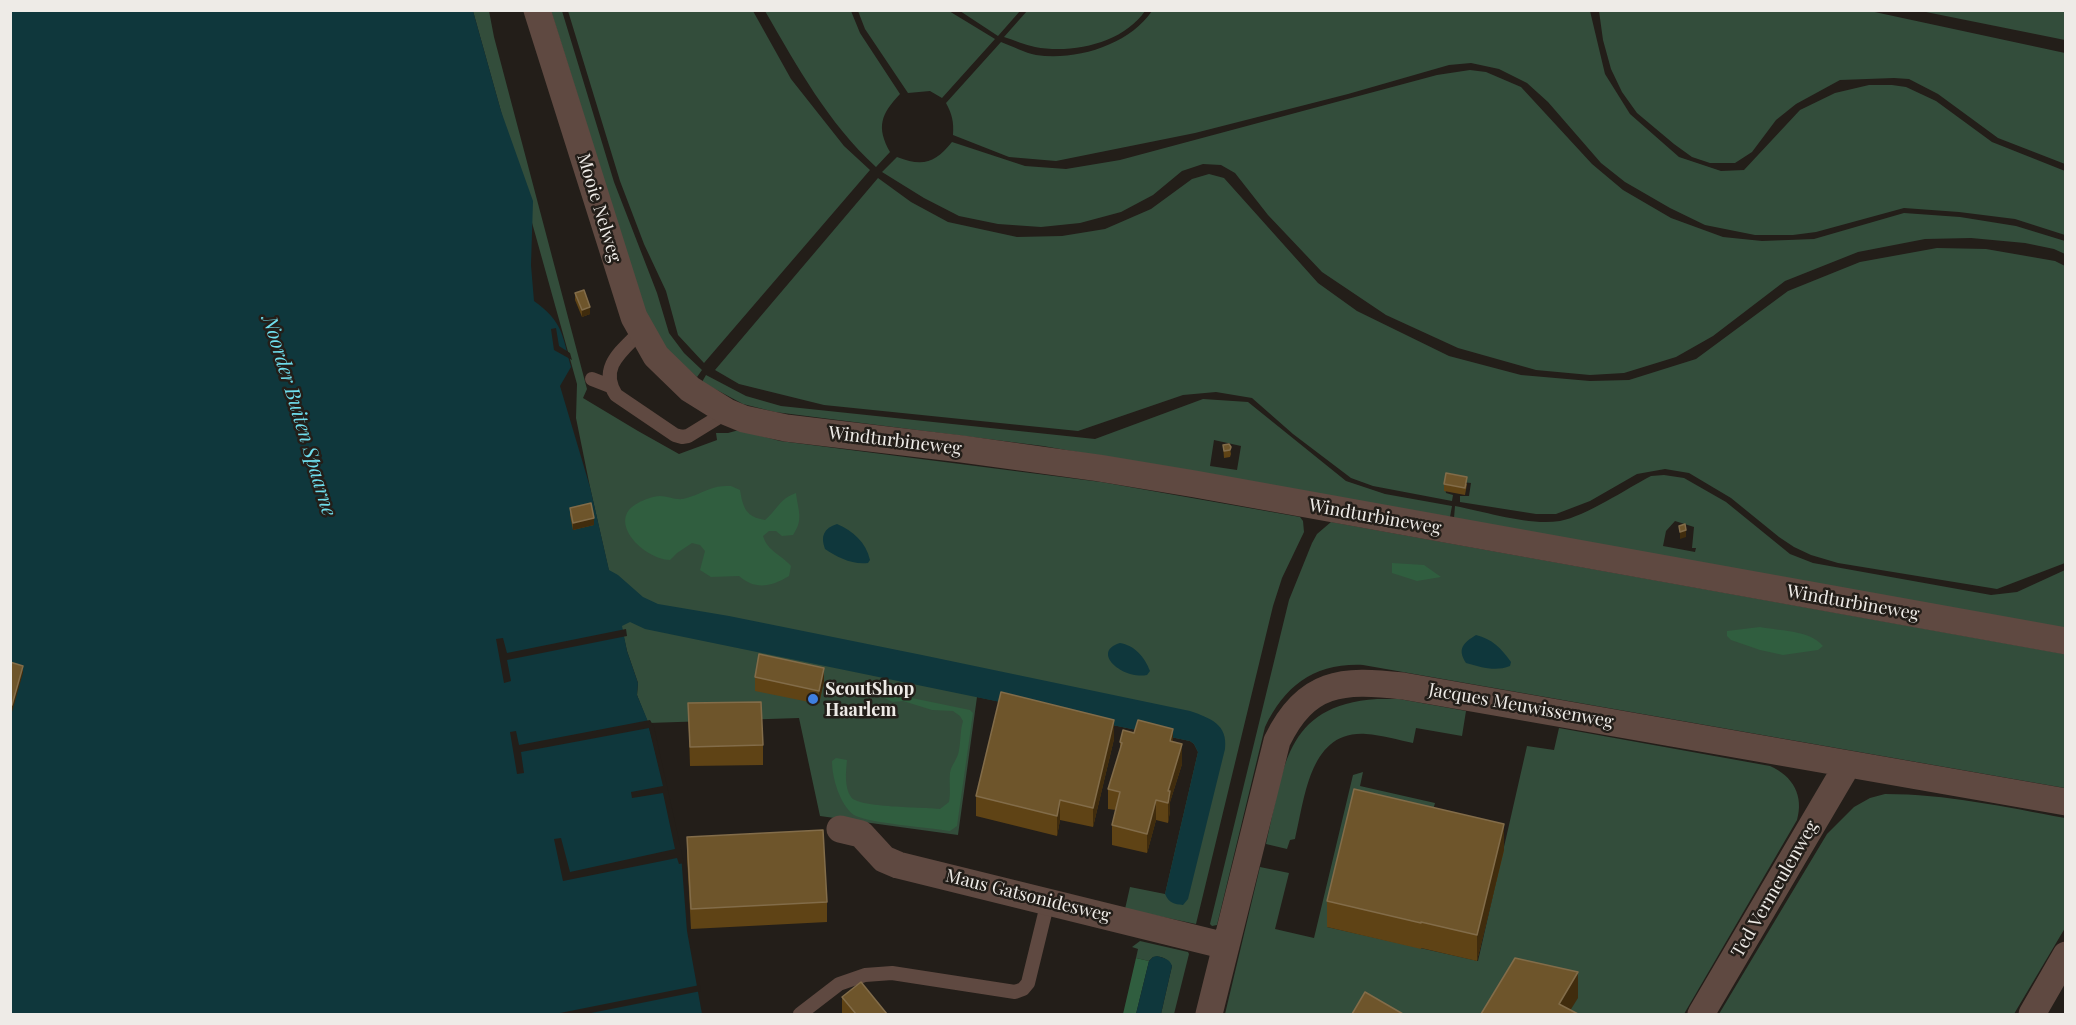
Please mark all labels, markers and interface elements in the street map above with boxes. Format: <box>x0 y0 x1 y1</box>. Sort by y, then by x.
street label: Mooie Nelweg <box>572 151 626 265</box>
water label: Noorder Buiten Spaarne <box>257 313 341 519</box>
street label: Windturbineweg <box>827 422 963 460</box>
street label: Windturbineweg <box>1307 495 1443 539</box>
street label: Windturbineweg <box>1785 581 1921 625</box>
place label: ScoutShop Haarlem <box>825 678 914 720</box>
street label: Jacques Meuwissenweg <box>1427 679 1615 733</box>
marker: ScoutShop Haarlem <box>806 692 820 706</box>
street label: Ted Vermeulenweg <box>1727 817 1823 961</box>
street label: Maus Gatsonidesweg <box>943 865 1113 927</box>

